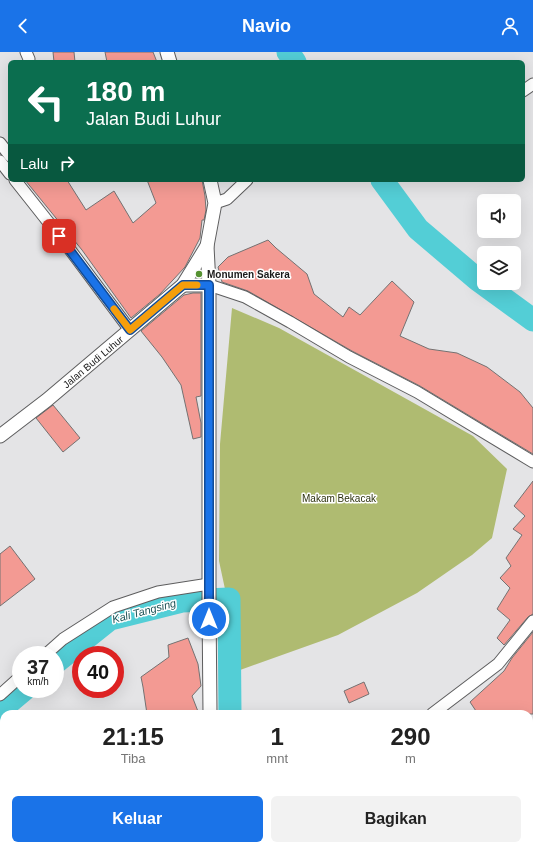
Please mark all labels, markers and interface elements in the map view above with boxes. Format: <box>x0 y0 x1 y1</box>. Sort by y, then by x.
icon: back <box>12 15 34 37</box>
icon: person <box>499 15 521 37</box>
text: Navio <box>242 16 291 36</box>
icon: left <box>20 76 72 128</box>
text: 180 m <box>86 76 165 107</box>
text: Jalan Budi Luhur <box>86 109 221 129</box>
icon: right <box>56 152 78 174</box>
text: Lalu <box>20 155 48 172</box>
map controls <box>477 194 521 290</box>
button: sound <box>477 194 521 238</box>
pin <box>42 219 76 253</box>
icon: arrive <box>48 225 70 247</box>
button: layers <box>477 246 521 290</box>
marker: Monumen Sakera <box>194 269 204 279</box>
place label: Monumen Sakera <box>207 269 290 280</box>
street label: Jalan Budi Luhur <box>61 333 126 390</box>
park label: Makam Bekacak <box>302 493 377 504</box>
water label: Kali Tangsing <box>111 596 178 625</box>
position arrow <box>188 598 230 640</box>
speed limit sign: 40 <box>72 646 124 698</box>
text: 37 <box>27 656 49 678</box>
text: km/h <box>27 676 49 687</box>
text: 21:15 <box>102 723 164 750</box>
text: 1 <box>270 723 284 750</box>
text: 290 <box>390 723 431 750</box>
text: Tiba <box>121 751 146 766</box>
text: mnt <box>266 751 288 766</box>
text: m <box>405 751 416 766</box>
button: Keluar <box>12 796 263 842</box>
button: Bagikan <box>271 796 521 842</box>

